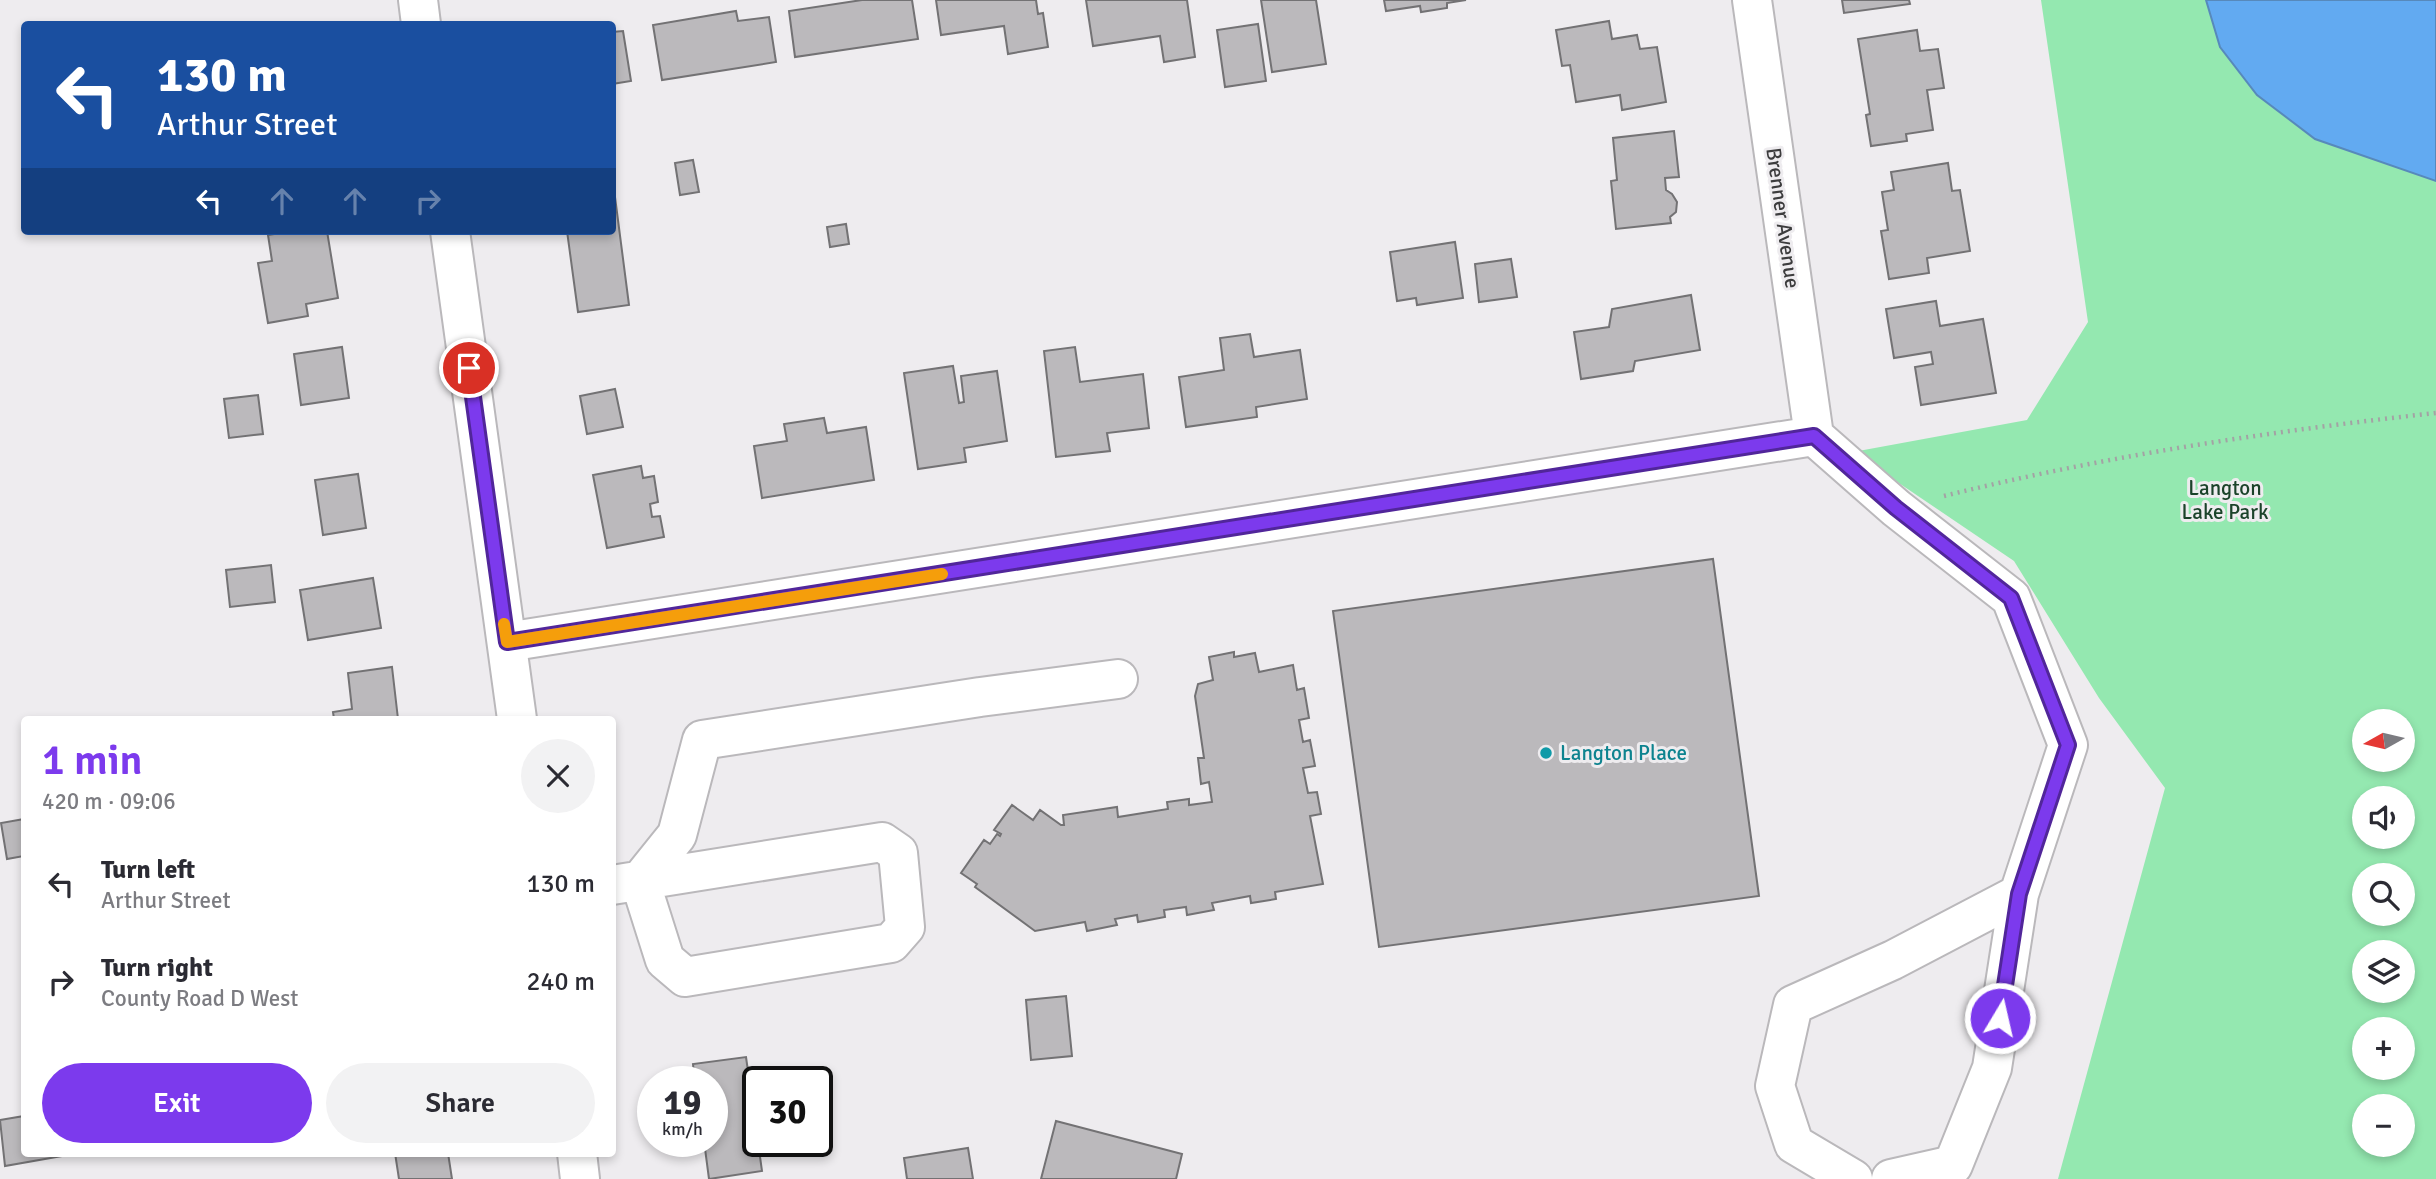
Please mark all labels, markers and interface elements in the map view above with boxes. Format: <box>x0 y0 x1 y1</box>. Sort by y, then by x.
text: 130 m <box>157 45 287 105</box>
icon: left <box>42 49 133 140</box>
text: Arthur Street <box>157 105 337 144</box>
street label: Brenner Avenue <box>1760 146 1806 290</box>
icon: left <box>190 182 228 220</box>
icon: ahead <box>263 182 301 220</box>
icon: ahead <box>336 182 374 220</box>
icon: right <box>409 182 447 220</box>
pin <box>439 338 499 398</box>
icon: arrive <box>450 349 488 387</box>
park label: Langton Lake Park <box>2181 475 2269 525</box>
north arrow <box>2352 709 2415 772</box>
map controls <box>2352 709 2415 1157</box>
text: 1 min <box>42 735 143 786</box>
button: close <box>521 739 595 813</box>
place label: Langton Place <box>1560 740 1687 766</box>
marker: Langton Place <box>1538 745 1554 761</box>
button: sound <box>2352 786 2415 849</box>
text: 420 m · 09:06 <box>42 787 176 816</box>
text: Turn left <box>101 854 195 886</box>
button: search <box>2352 863 2415 926</box>
icon: left <box>42 865 80 903</box>
text: 130 m <box>526 868 595 900</box>
text: Arthur Street <box>101 886 231 915</box>
button: layers <box>2352 940 2415 1003</box>
text: Turn right <box>101 952 213 984</box>
icon: right <box>42 963 80 1001</box>
text: 240 m <box>526 966 595 998</box>
position arrow <box>1963 981 2037 1055</box>
text: County Road D West <box>101 984 298 1013</box>
button: + <box>2352 1017 2415 1080</box>
button: Exit <box>42 1063 312 1143</box>
button: Share <box>326 1063 595 1143</box>
speed limit sign: 30 <box>742 1066 833 1157</box>
text: 19 <box>664 1081 701 1124</box>
button: − <box>2352 1094 2415 1157</box>
text: km/h <box>662 1118 703 1140</box>

